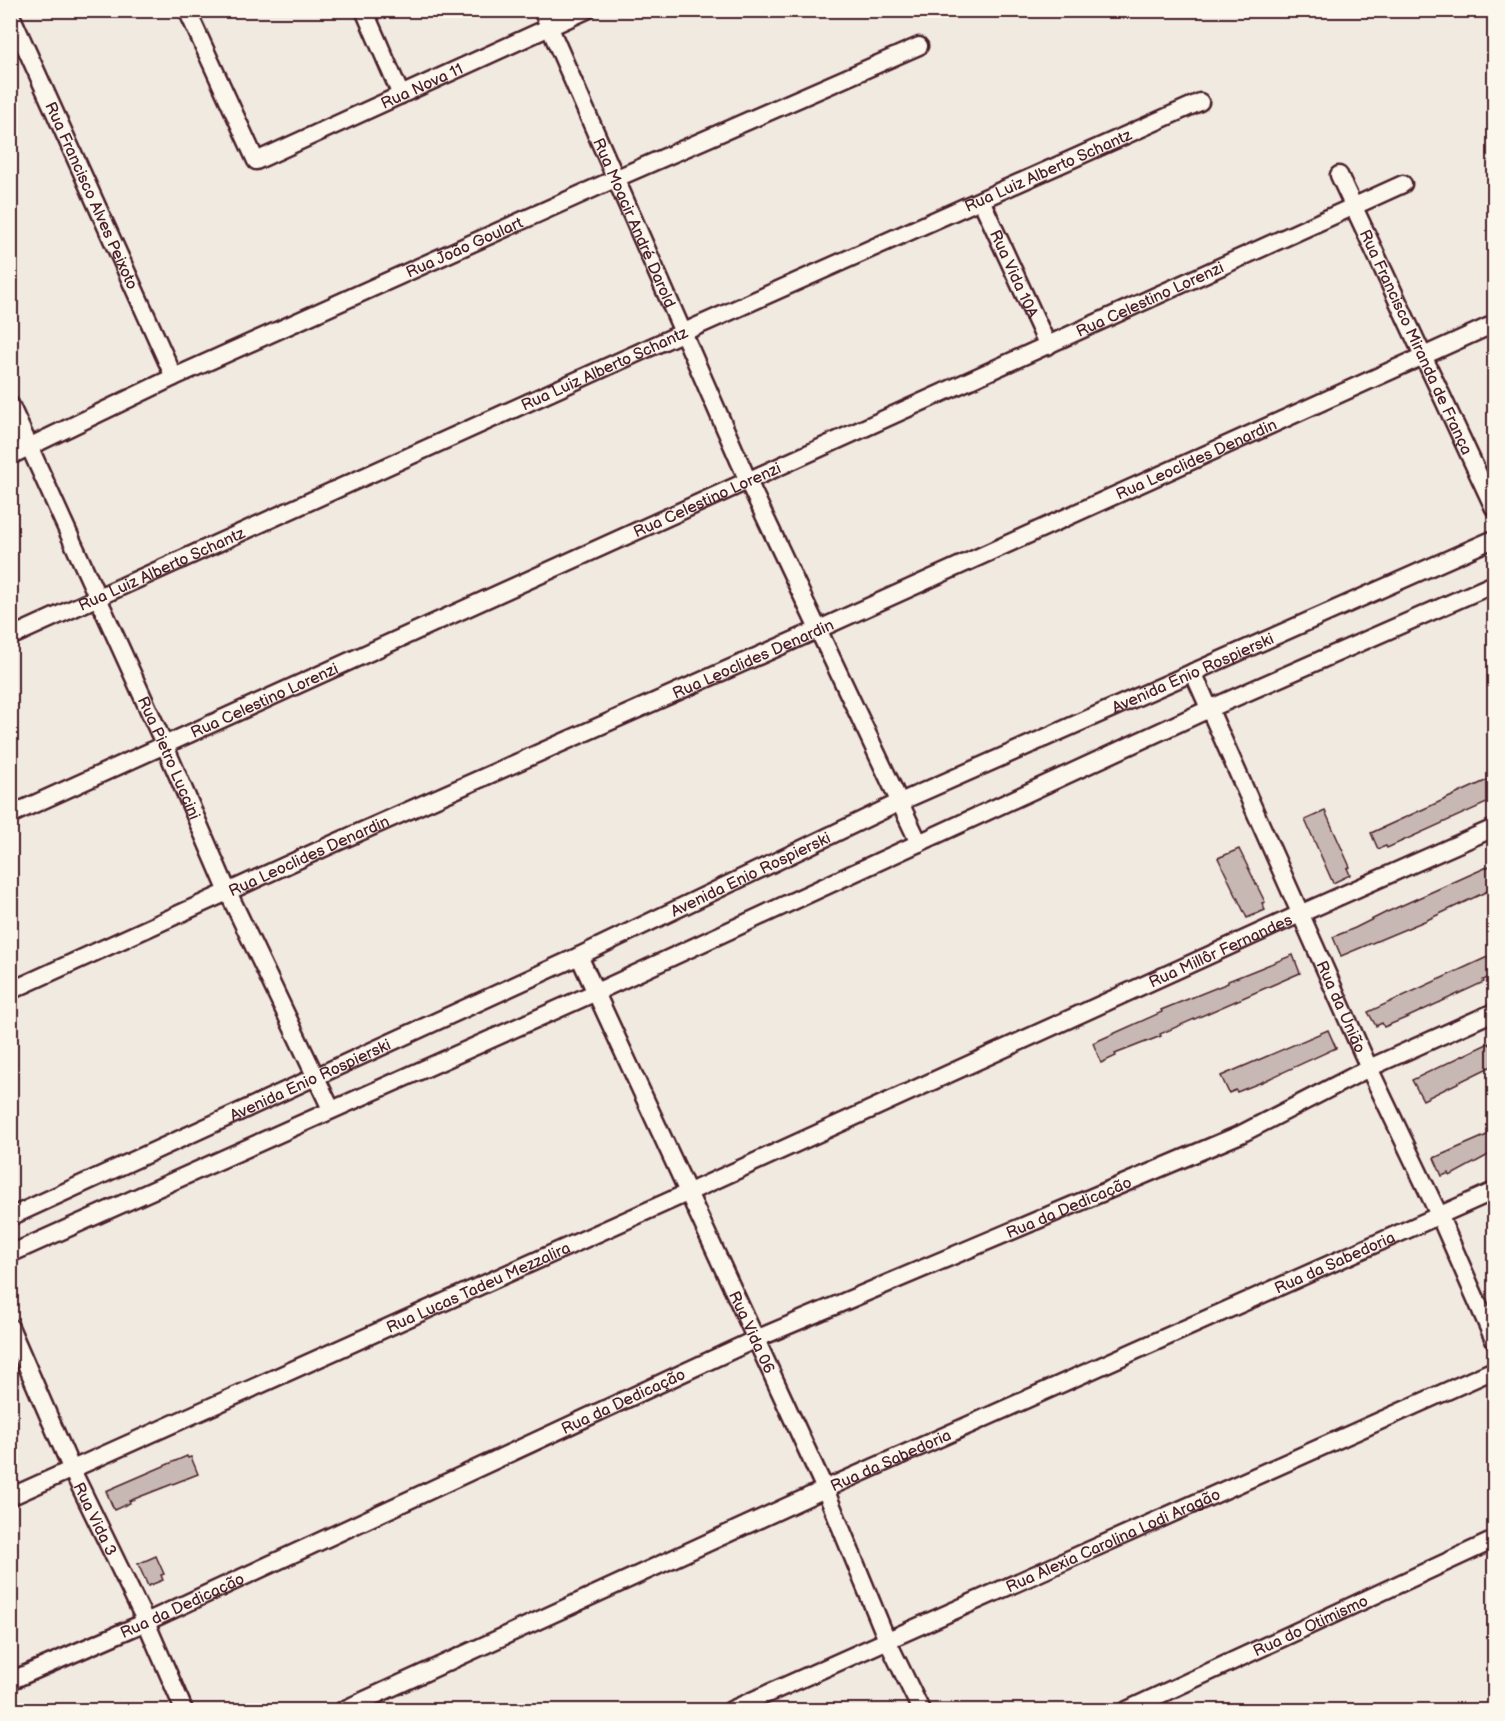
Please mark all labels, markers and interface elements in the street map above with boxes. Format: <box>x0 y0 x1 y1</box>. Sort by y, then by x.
street label: Rua Nova 11 <box>378 60 466 114</box>
street label: Rua Francisco Alves Peixoto <box>40 99 141 293</box>
street label: Rua Luiz Alberto Schantz <box>962 126 1135 217</box>
street label: Rua Moacir André Darold <box>588 135 679 311</box>
street label: Rua João Goulart <box>403 214 526 283</box>
street label: Rua Vida 10A <box>985 227 1042 321</box>
street label: Rua Francisco Miranda de França <box>1355 227 1476 458</box>
street label: Rua Celestino Lorenzi <box>1073 259 1227 342</box>
street label: Rua Luiz Alberto Schantz <box>518 324 691 415</box>
street label: Rua Leoclides Denardin <box>1113 416 1280 505</box>
street label: Rua Celestino Lorenzi <box>631 459 784 542</box>
street label: Rua Luiz Alberto Schantz <box>76 524 248 616</box>
street label: Rua Leoclides Denardin <box>670 616 837 704</box>
street label: Avenida Enio Rospierski <box>1109 630 1277 718</box>
street label: Rua Celestino Lorenzi <box>188 660 341 743</box>
street label: Rua Pietro Luccini <box>133 694 204 823</box>
street label: Rua Leoclides Denardin <box>226 812 393 901</box>
street label: Avenida Enio Rospierski <box>668 829 834 922</box>
street label: Rua Millôr Fernandes <box>1146 911 1296 992</box>
street label: Rua da União <box>1311 958 1369 1056</box>
street label: Avenida Enio Rospierski <box>227 1036 394 1126</box>
street label: Rua da Dedicação <box>1003 1173 1135 1243</box>
street label: Rua da Sabedoria <box>1272 1228 1398 1299</box>
street label: Rua Lucas Tadeu Mezzalira <box>384 1239 573 1338</box>
street label: Rua Vida 06 <box>724 1288 778 1377</box>
street label: Rua da Dedicação <box>559 1365 689 1439</box>
street label: Rua da Sabedoria <box>828 1426 954 1496</box>
street label: Rua Vida 3 <box>68 1480 120 1559</box>
street label: Rua Alexia Carolina Lodi Aragão <box>1003 1485 1223 1597</box>
street label: Rua da Dedicação <box>118 1570 248 1643</box>
street label: Rua do Otimismo <box>1250 1592 1371 1661</box>

